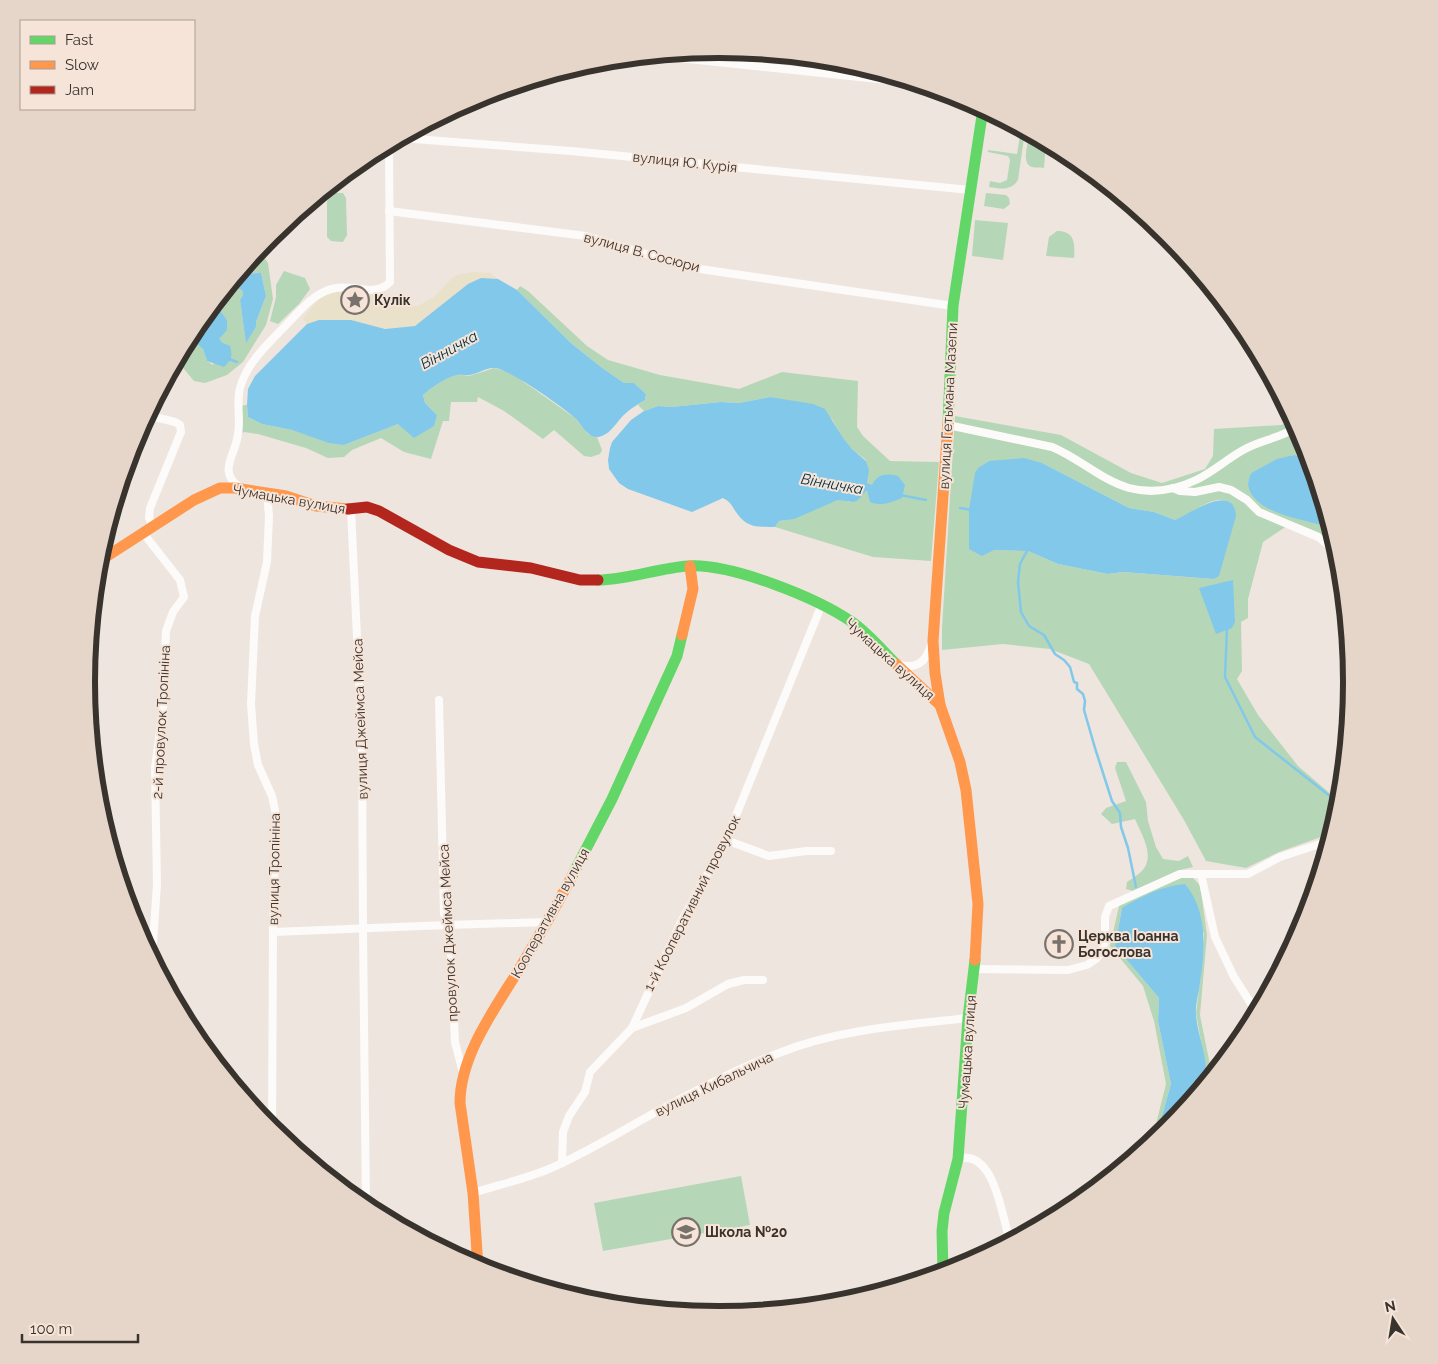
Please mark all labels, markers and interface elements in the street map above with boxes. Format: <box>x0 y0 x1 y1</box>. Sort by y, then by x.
legend <box>20 20 195 110</box>
text: Fast <box>65 31 93 49</box>
text: Slow <box>65 56 99 74</box>
text: Jam <box>65 81 94 99</box>
street label: вулиця Ю. Курія <box>632 149 738 175</box>
street label: вулиця В. Сосюри <box>582 229 702 275</box>
place icon: Кулік <box>340 285 370 315</box>
place label: Кулік <box>374 292 411 308</box>
street label: вулиця Гетьмана Мазепи <box>936 322 960 490</box>
water label: Вінничка <box>417 327 481 373</box>
water label: Вінничка <box>800 470 864 498</box>
street label: Чумацька вулиця <box>231 481 347 517</box>
street label: Чумацька вулиця <box>842 615 938 703</box>
street label: вулиця Джеймса Мейса <box>349 638 371 800</box>
street label: 2-й провулок Тропініна <box>149 645 173 799</box>
street label: 1-й Кооперативний провулок <box>640 812 744 994</box>
street label: вулиця Тропініна <box>265 813 283 925</box>
street label: провулок Джеймса Мейса <box>435 844 461 1022</box>
street label: Кооперативна вулиця <box>508 845 592 981</box>
place label: Церква Іоанна Богослова <box>1078 928 1178 960</box>
church icon: Церква Іоанна Богослова <box>1044 929 1074 959</box>
street label: Чумацька вулиця <box>955 995 979 1109</box>
street label: вулиця Кибальчича <box>653 1049 775 1119</box>
school or university icon: Школа №20 <box>671 1217 701 1247</box>
place label: Школа №20 <box>705 1224 787 1240</box>
north arrow <box>1368 1294 1418 1344</box>
text: N <box>1383 1297 1397 1315</box>
scale bar <box>22 1312 139 1344</box>
text: 100 m <box>30 1320 72 1338</box>

